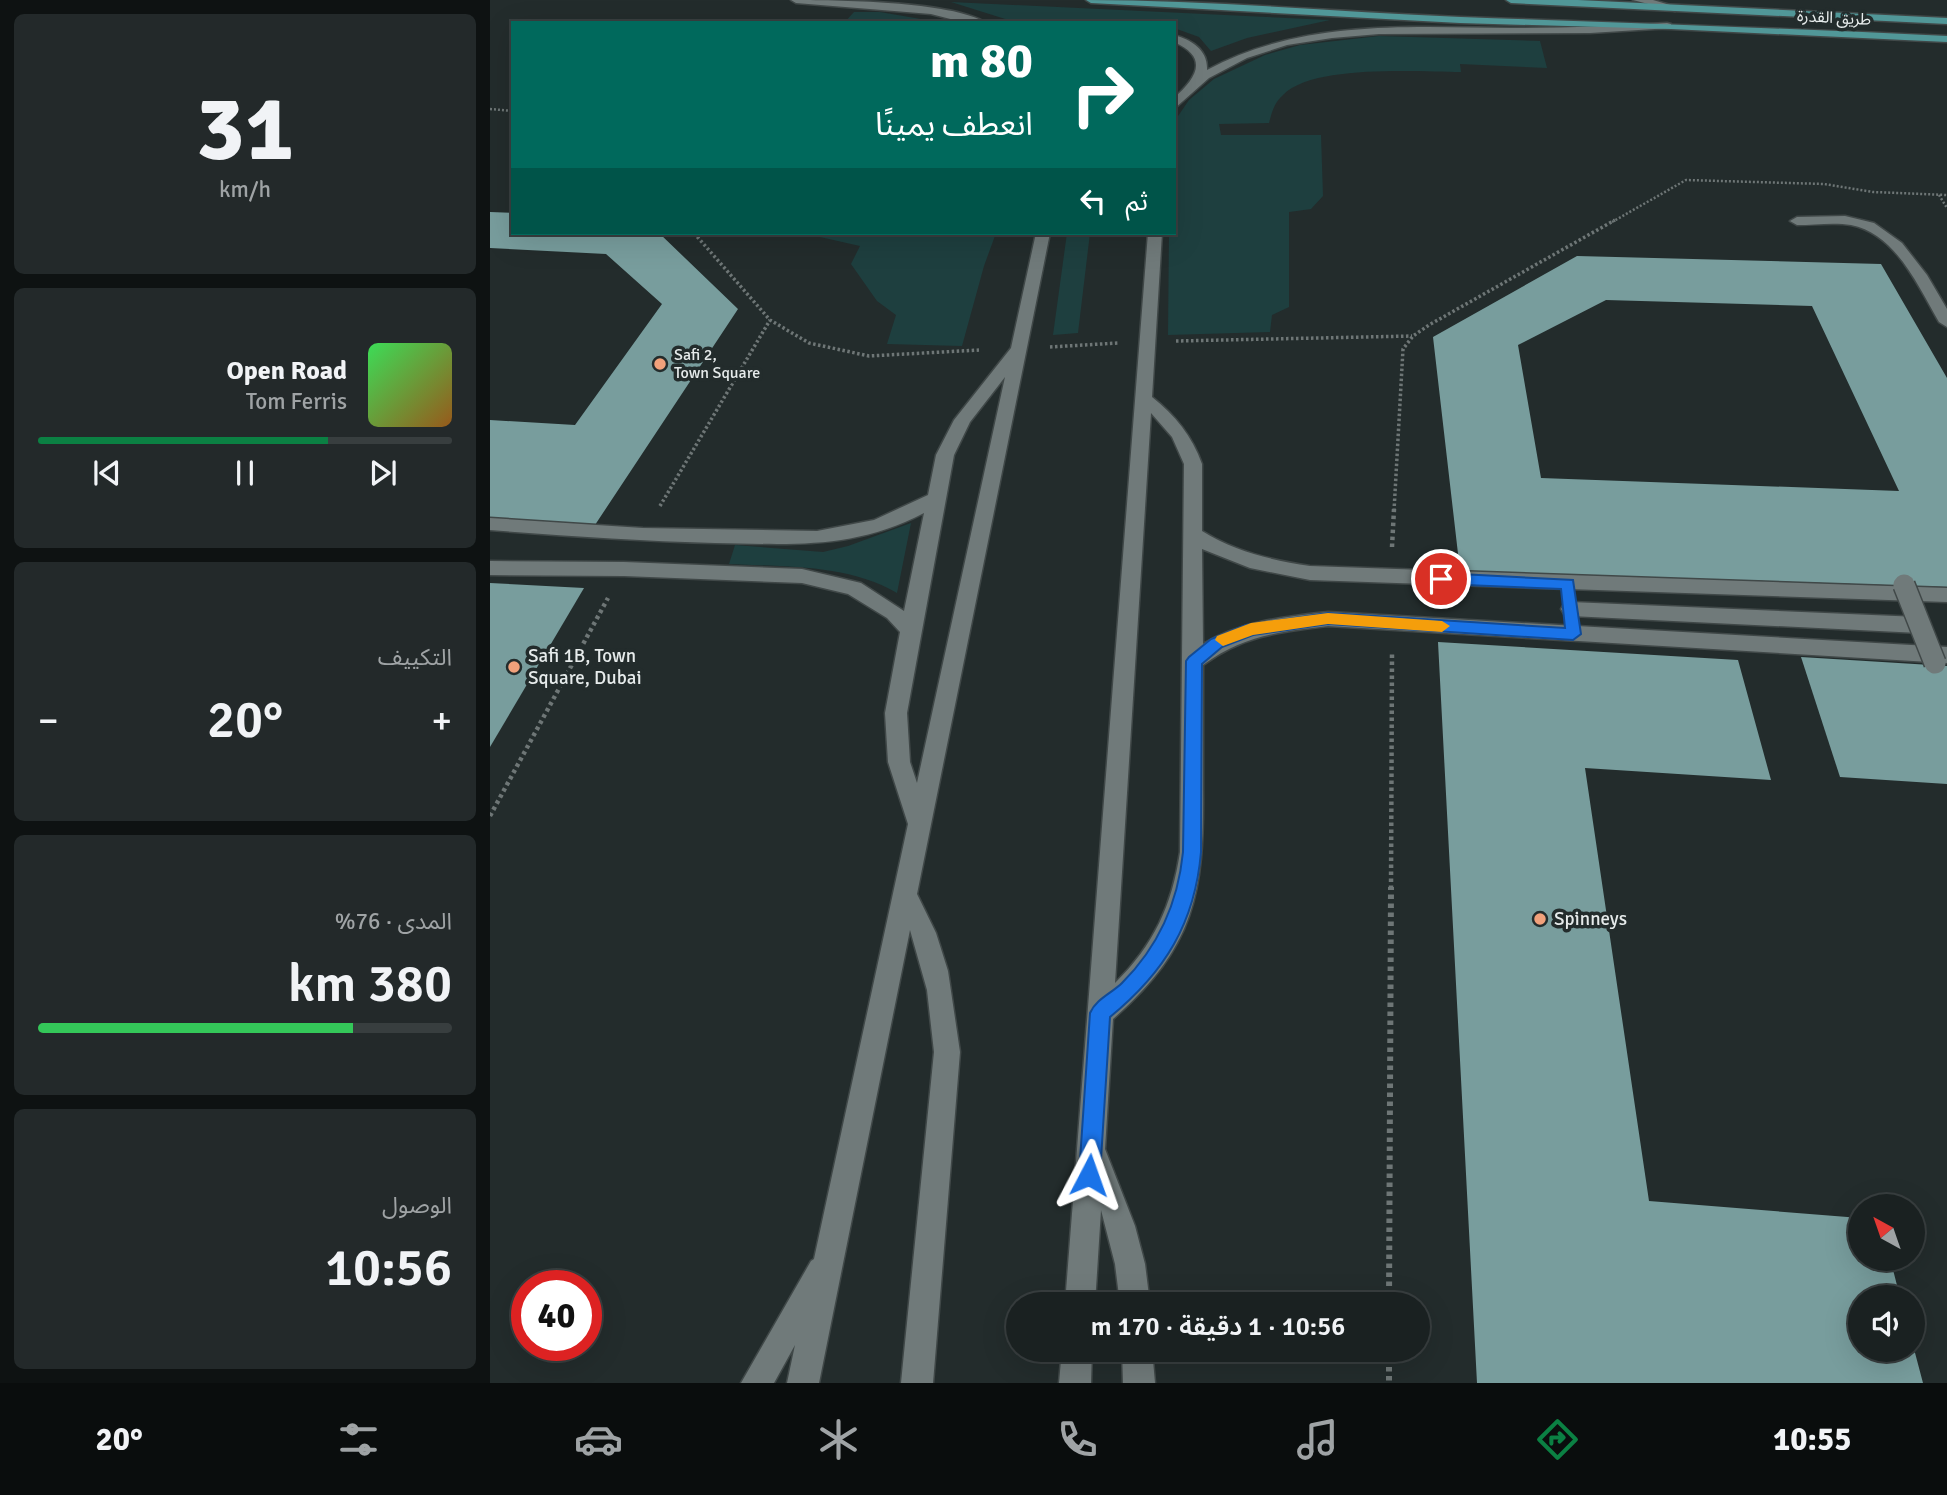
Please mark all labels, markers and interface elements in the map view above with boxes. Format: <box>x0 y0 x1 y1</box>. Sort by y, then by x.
street label: طريق القدرة <box>1797 6 1872 30</box>
text: 80 m <box>930 31 1033 91</box>
icon: right <box>1057 49 1148 140</box>
text: 31 <box>196 73 294 186</box>
text: انعطف يمينًا <box>875 105 1033 144</box>
text: km/h <box>219 175 271 204</box>
icon: left <box>1074 182 1112 220</box>
text: ثم <box>1126 186 1148 218</box>
place label: Safi 2, Town Square <box>674 345 760 383</box>
text: Open Road <box>226 355 347 387</box>
marker: Safi 2, Town Square <box>652 356 668 372</box>
text: Tom Ferris <box>246 387 347 416</box>
icon: previous <box>88 454 126 492</box>
icon: pause <box>226 454 264 492</box>
icon: next <box>364 454 402 492</box>
pin <box>1411 549 1471 609</box>
icon: arrive <box>1422 560 1460 598</box>
text: التكييف <box>378 643 452 672</box>
place label: Safi 1B, Town Square, Dubai <box>528 644 642 690</box>
marker: Safi 1B, Town Square, Dubai <box>506 659 522 675</box>
text: 20° <box>207 688 283 752</box>
text: − <box>38 697 59 744</box>
text: + <box>431 697 452 744</box>
text: المدى · 76% <box>335 907 452 936</box>
place label: Spinneys <box>1554 907 1627 931</box>
marker: Spinneys <box>1532 911 1548 927</box>
text: 380 km <box>288 952 452 1016</box>
position arrow <box>1052 1138 1126 1212</box>
text: الوصول <box>382 1191 452 1220</box>
north arrow <box>1848 1194 1925 1270</box>
map controls <box>1848 1194 1925 1362</box>
text: 10:56 <box>325 1236 452 1300</box>
speed limit sign: 40 <box>511 1270 602 1361</box>
button: sound <box>1848 1285 1925 1362</box>
text: 10:56 · 1 دقيقة · 170 m <box>1091 1311 1345 1343</box>
icon: filters <box>334 1415 383 1464</box>
icon: car <box>574 1415 623 1464</box>
icon: climate <box>814 1415 863 1464</box>
icon: phone <box>1053 1415 1102 1464</box>
icon: music <box>1293 1415 1342 1464</box>
icon: directions <box>1533 1415 1582 1464</box>
text: 20° <box>96 1420 143 1459</box>
text: 10:55 <box>1773 1420 1852 1459</box>

